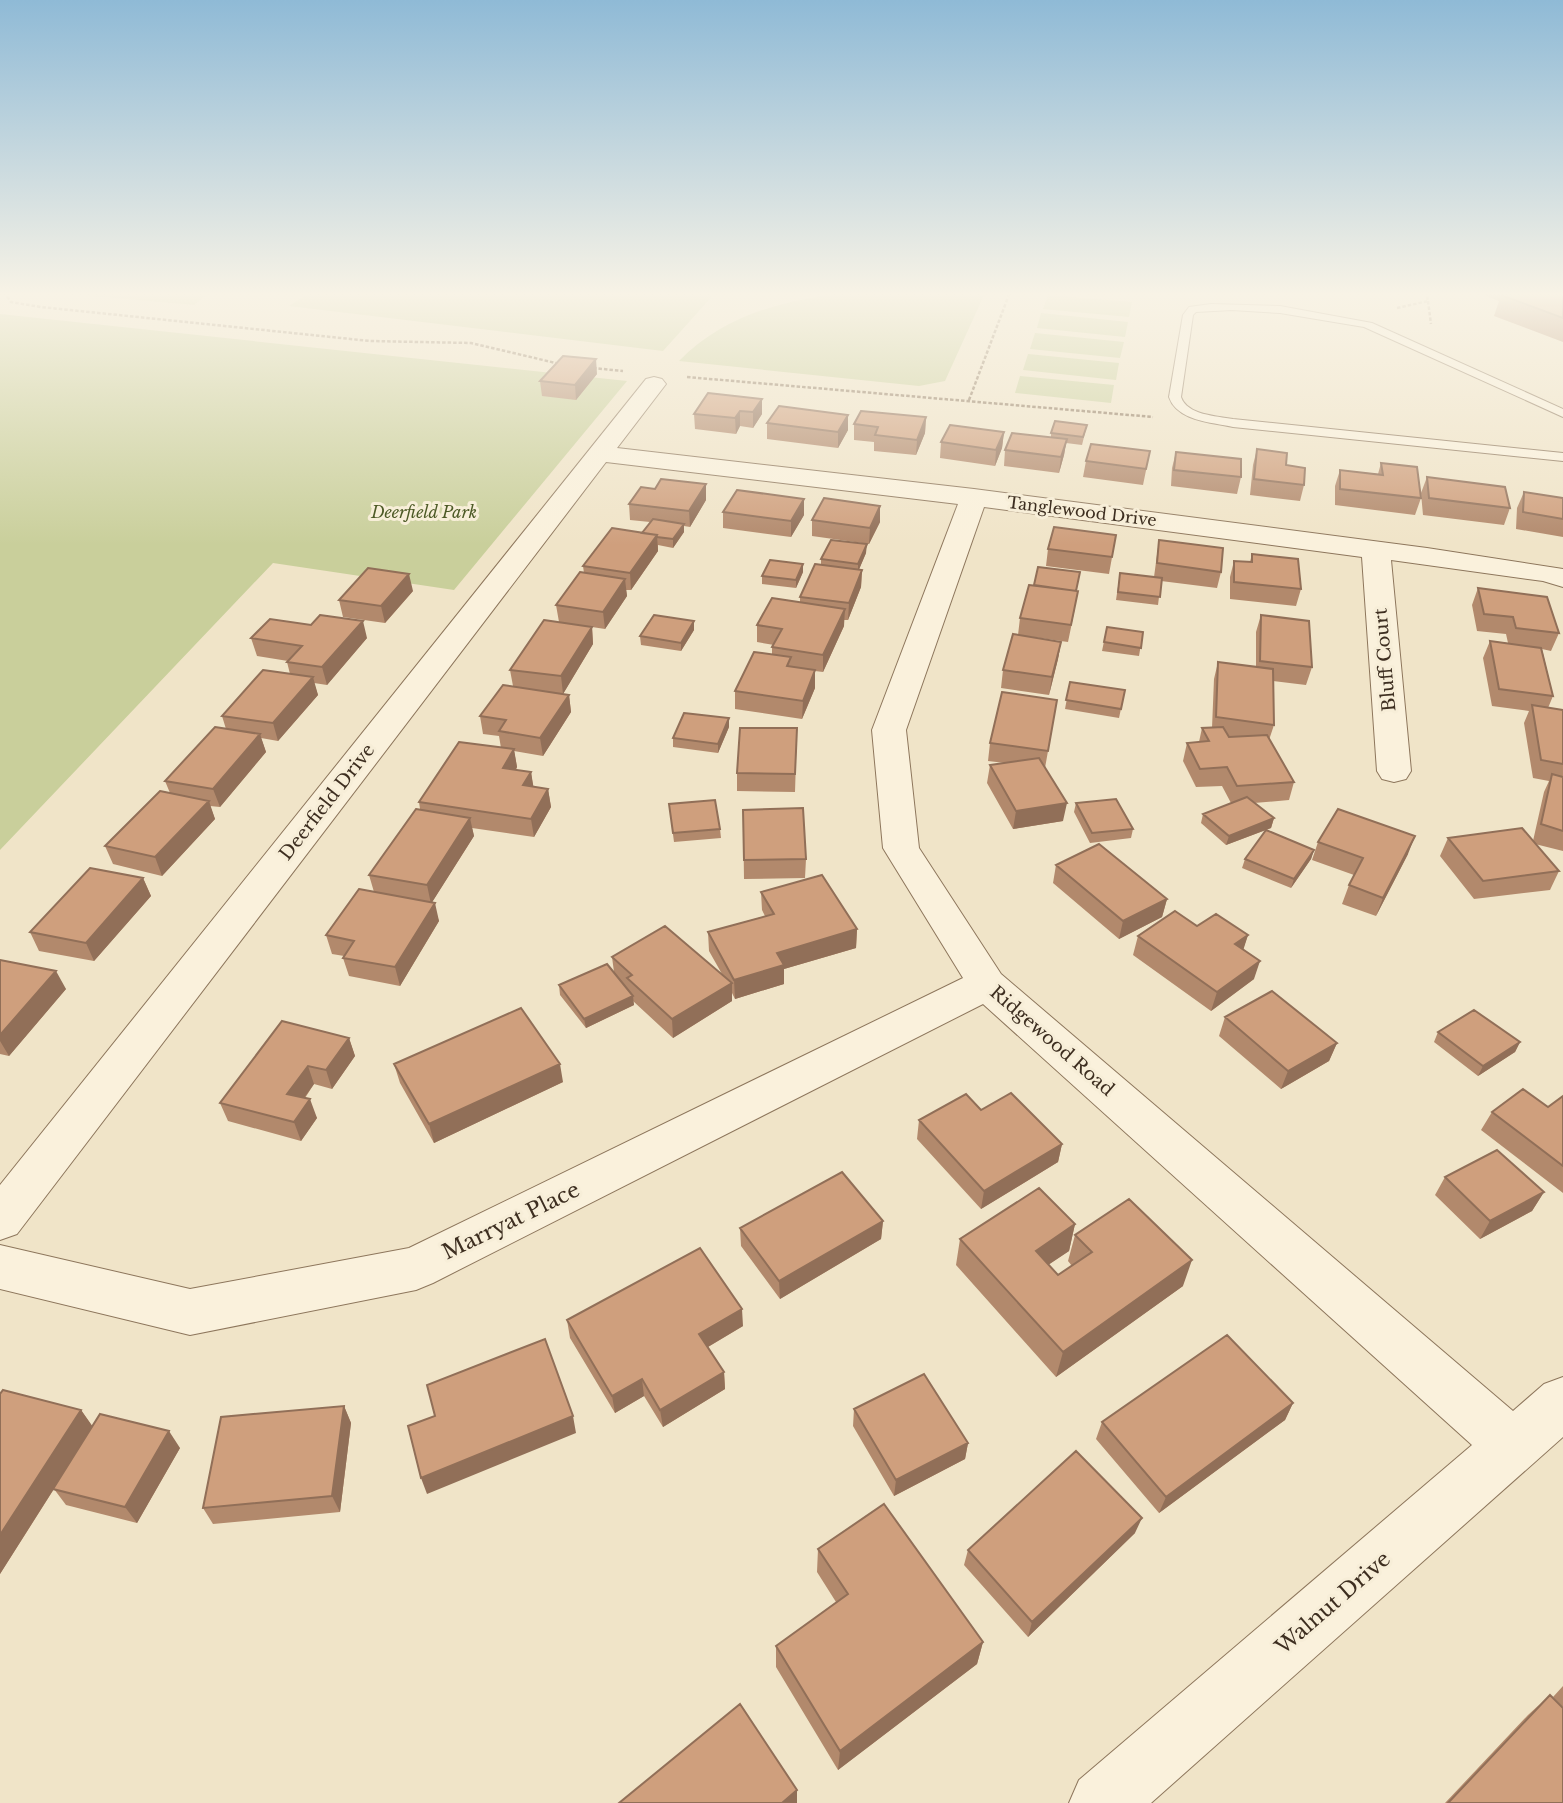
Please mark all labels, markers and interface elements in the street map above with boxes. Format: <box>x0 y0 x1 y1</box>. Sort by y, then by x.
street label: Tanglewood Drive <box>1006 492 1158 530</box>
park label: Deerfield Park <box>370 502 477 522</box>
street label: Bluff Court <box>1370 607 1400 713</box>
street label: Deerfield Drive <box>275 739 379 865</box>
street label: Ridgewood Road <box>986 981 1118 1101</box>
street label: Marryat Place <box>438 1177 584 1265</box>
street label: Walnut Drive <box>1269 1546 1396 1661</box>

